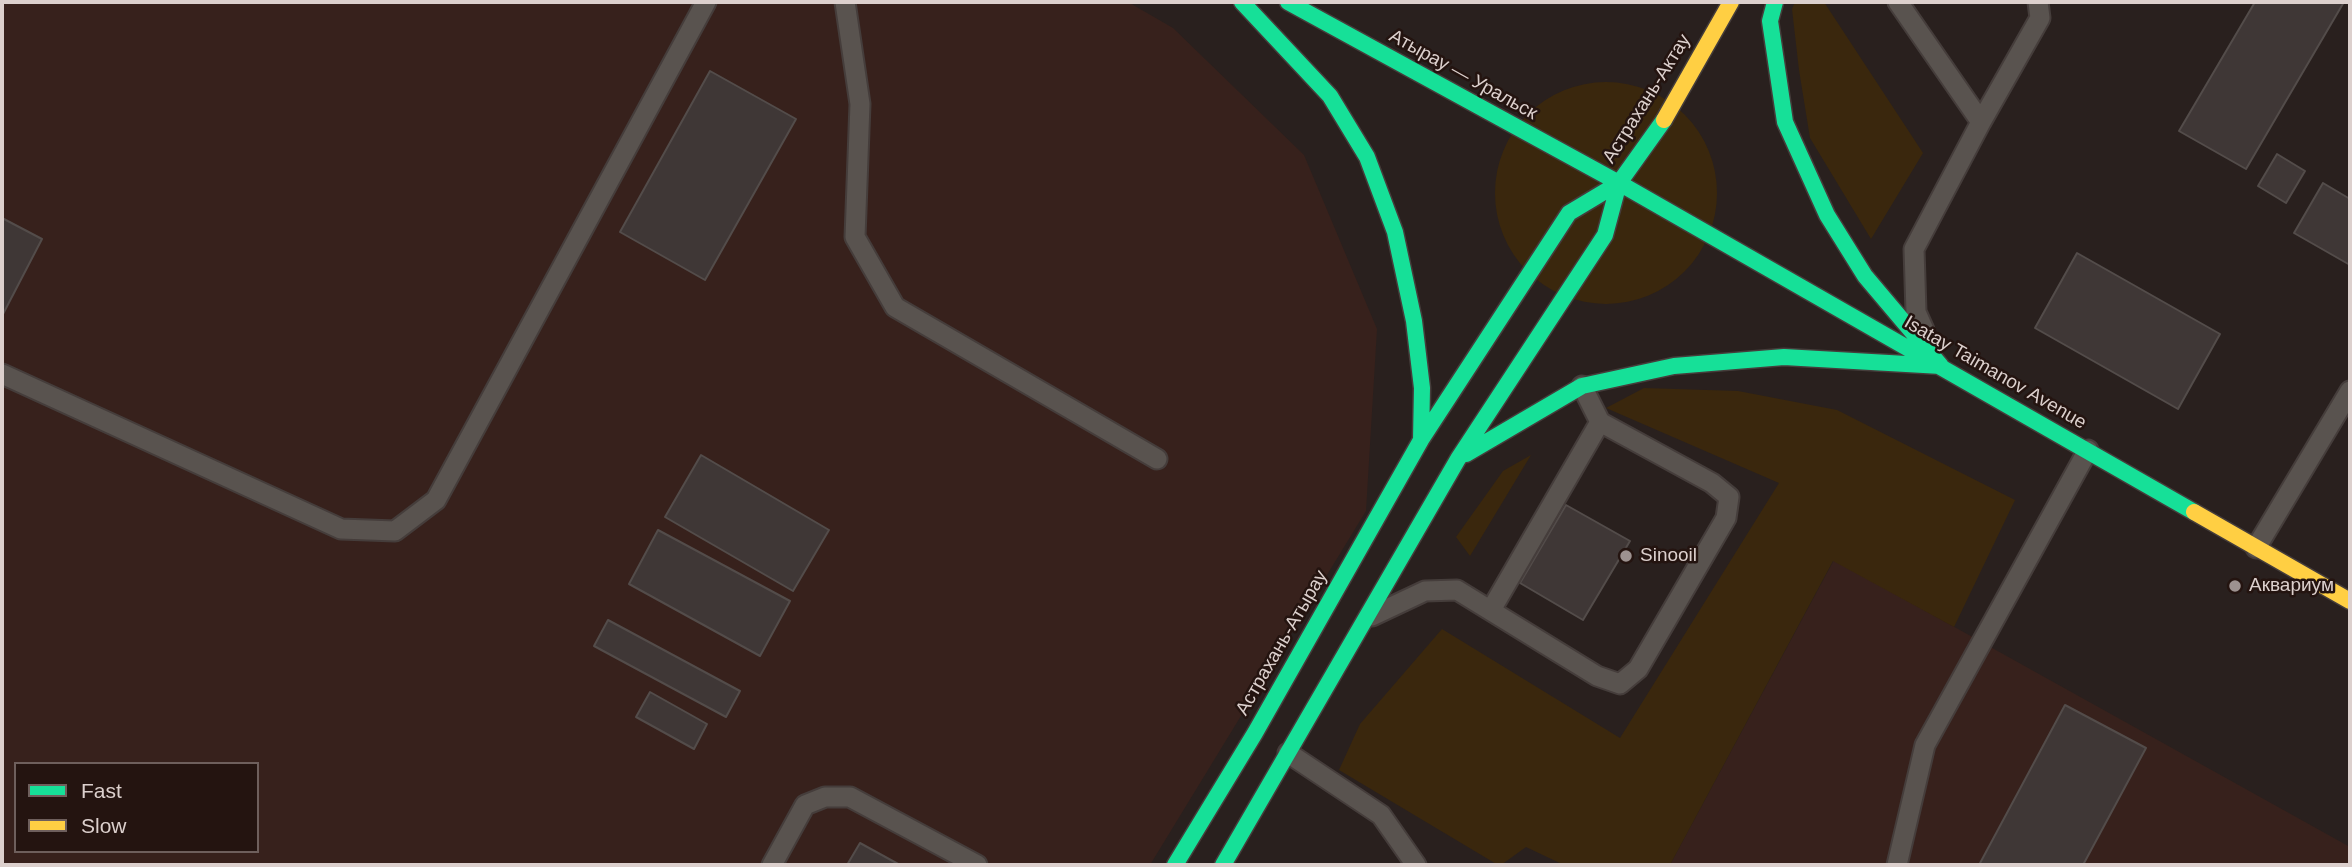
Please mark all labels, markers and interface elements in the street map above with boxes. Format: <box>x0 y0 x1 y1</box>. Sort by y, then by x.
street label: Атырау — Уральск <box>1385 25 1541 125</box>
street label: Астрахань-Актау <box>1598 30 1696 168</box>
street label: Isatay Taimanov Avenue <box>1900 311 2090 435</box>
place label: Sinooil <box>1640 545 1697 567</box>
marker: Sinooil <box>1618 548 1634 564</box>
street label: Астрахань-Атырау <box>1231 566 1333 720</box>
place label: Аквариум <box>2249 575 2334 597</box>
marker: Аквариум <box>2227 578 2243 594</box>
legend <box>14 762 259 853</box>
text: Fast <box>81 779 122 802</box>
text: Slow <box>81 814 127 837</box>

